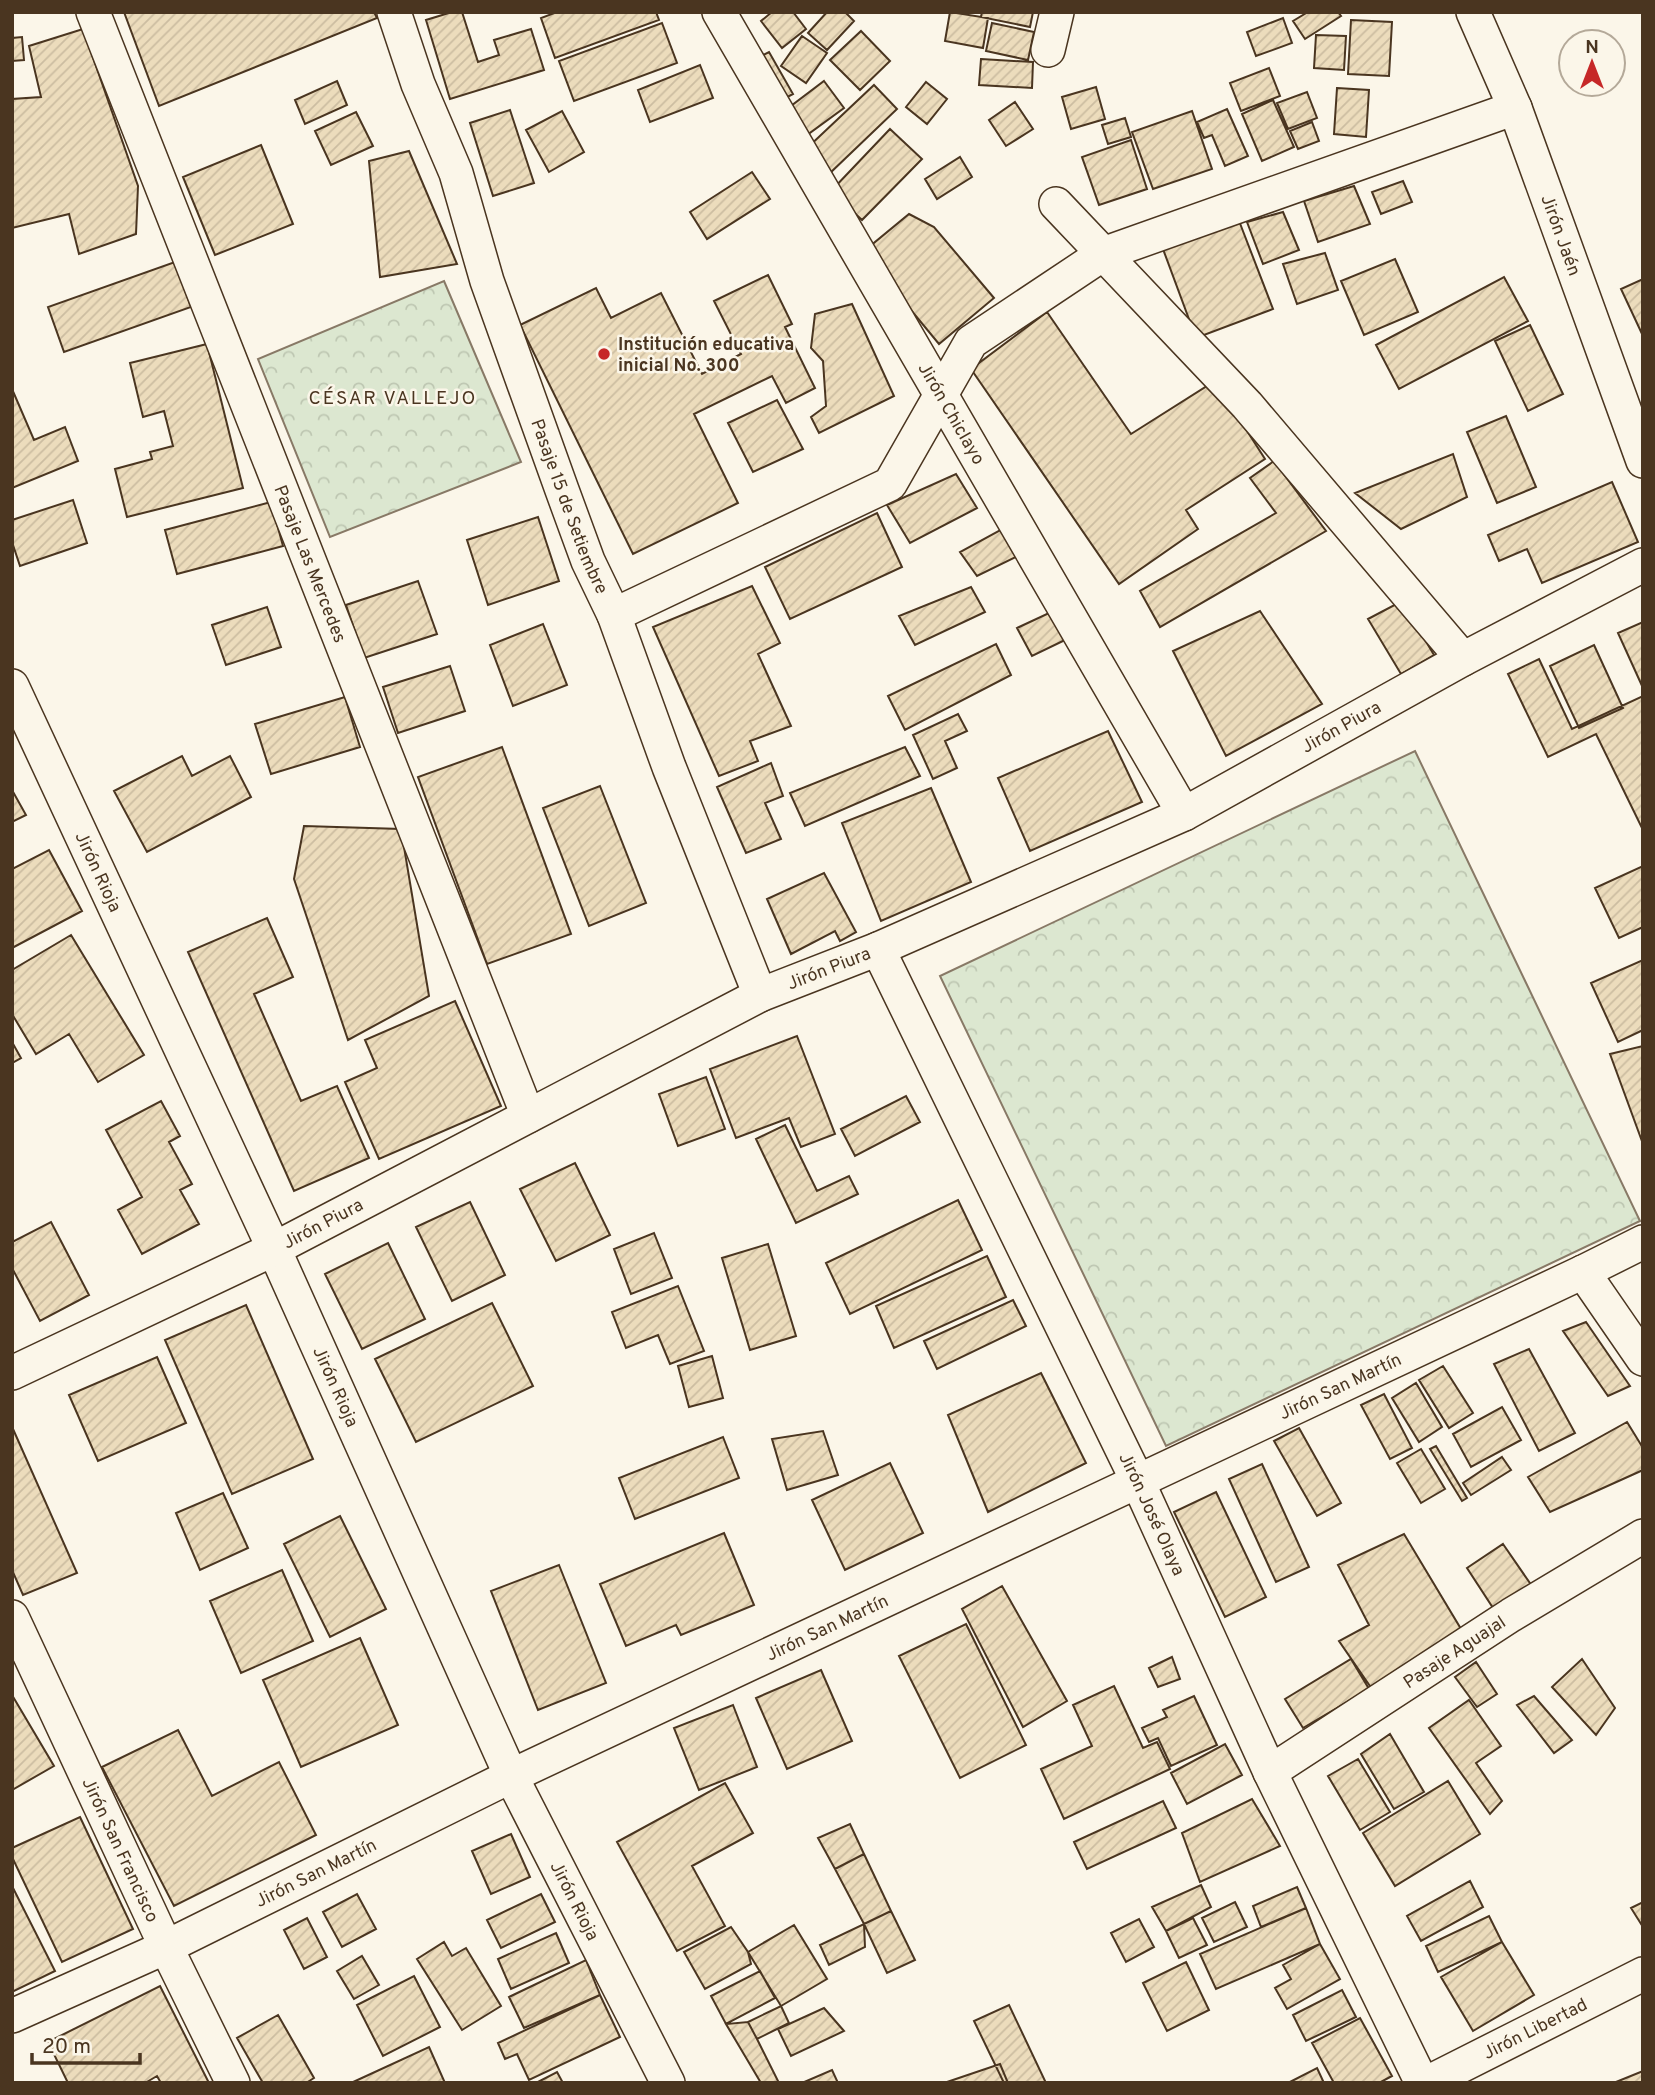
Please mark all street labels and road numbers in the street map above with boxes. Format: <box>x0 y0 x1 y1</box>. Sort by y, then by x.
street label: Jirón Jaén <box>1534 192 1585 279</box>
street label: Jirón Chiclayo <box>912 359 989 469</box>
street label: Pasaje 15 de Setiembre <box>524 416 612 598</box>
street label: Pasaje Las Mercedes <box>268 482 350 646</box>
street label: Jirón Piura <box>1298 697 1386 759</box>
street label: Jirón Rioja <box>69 829 126 916</box>
street label: Jirón Piura <box>784 943 874 996</box>
street label: Jirón Piura <box>279 1194 368 1255</box>
street label: Jirón Rioja <box>306 1343 363 1431</box>
street label: Jirón San Martín <box>1276 1349 1406 1426</box>
street label: Jirón José Olaya <box>1112 1449 1189 1580</box>
street label: Jirón San Martín <box>763 1590 893 1667</box>
street label: Pasaje Aguajal <box>1400 1611 1511 1695</box>
street label: Jirón San Francisco <box>76 1775 163 1926</box>
street label: Jirón San Martín <box>252 1834 381 1914</box>
street label: Jirón Rioja <box>544 1858 603 1945</box>
street label: Jirón Libertad <box>1480 1994 1592 2066</box>

